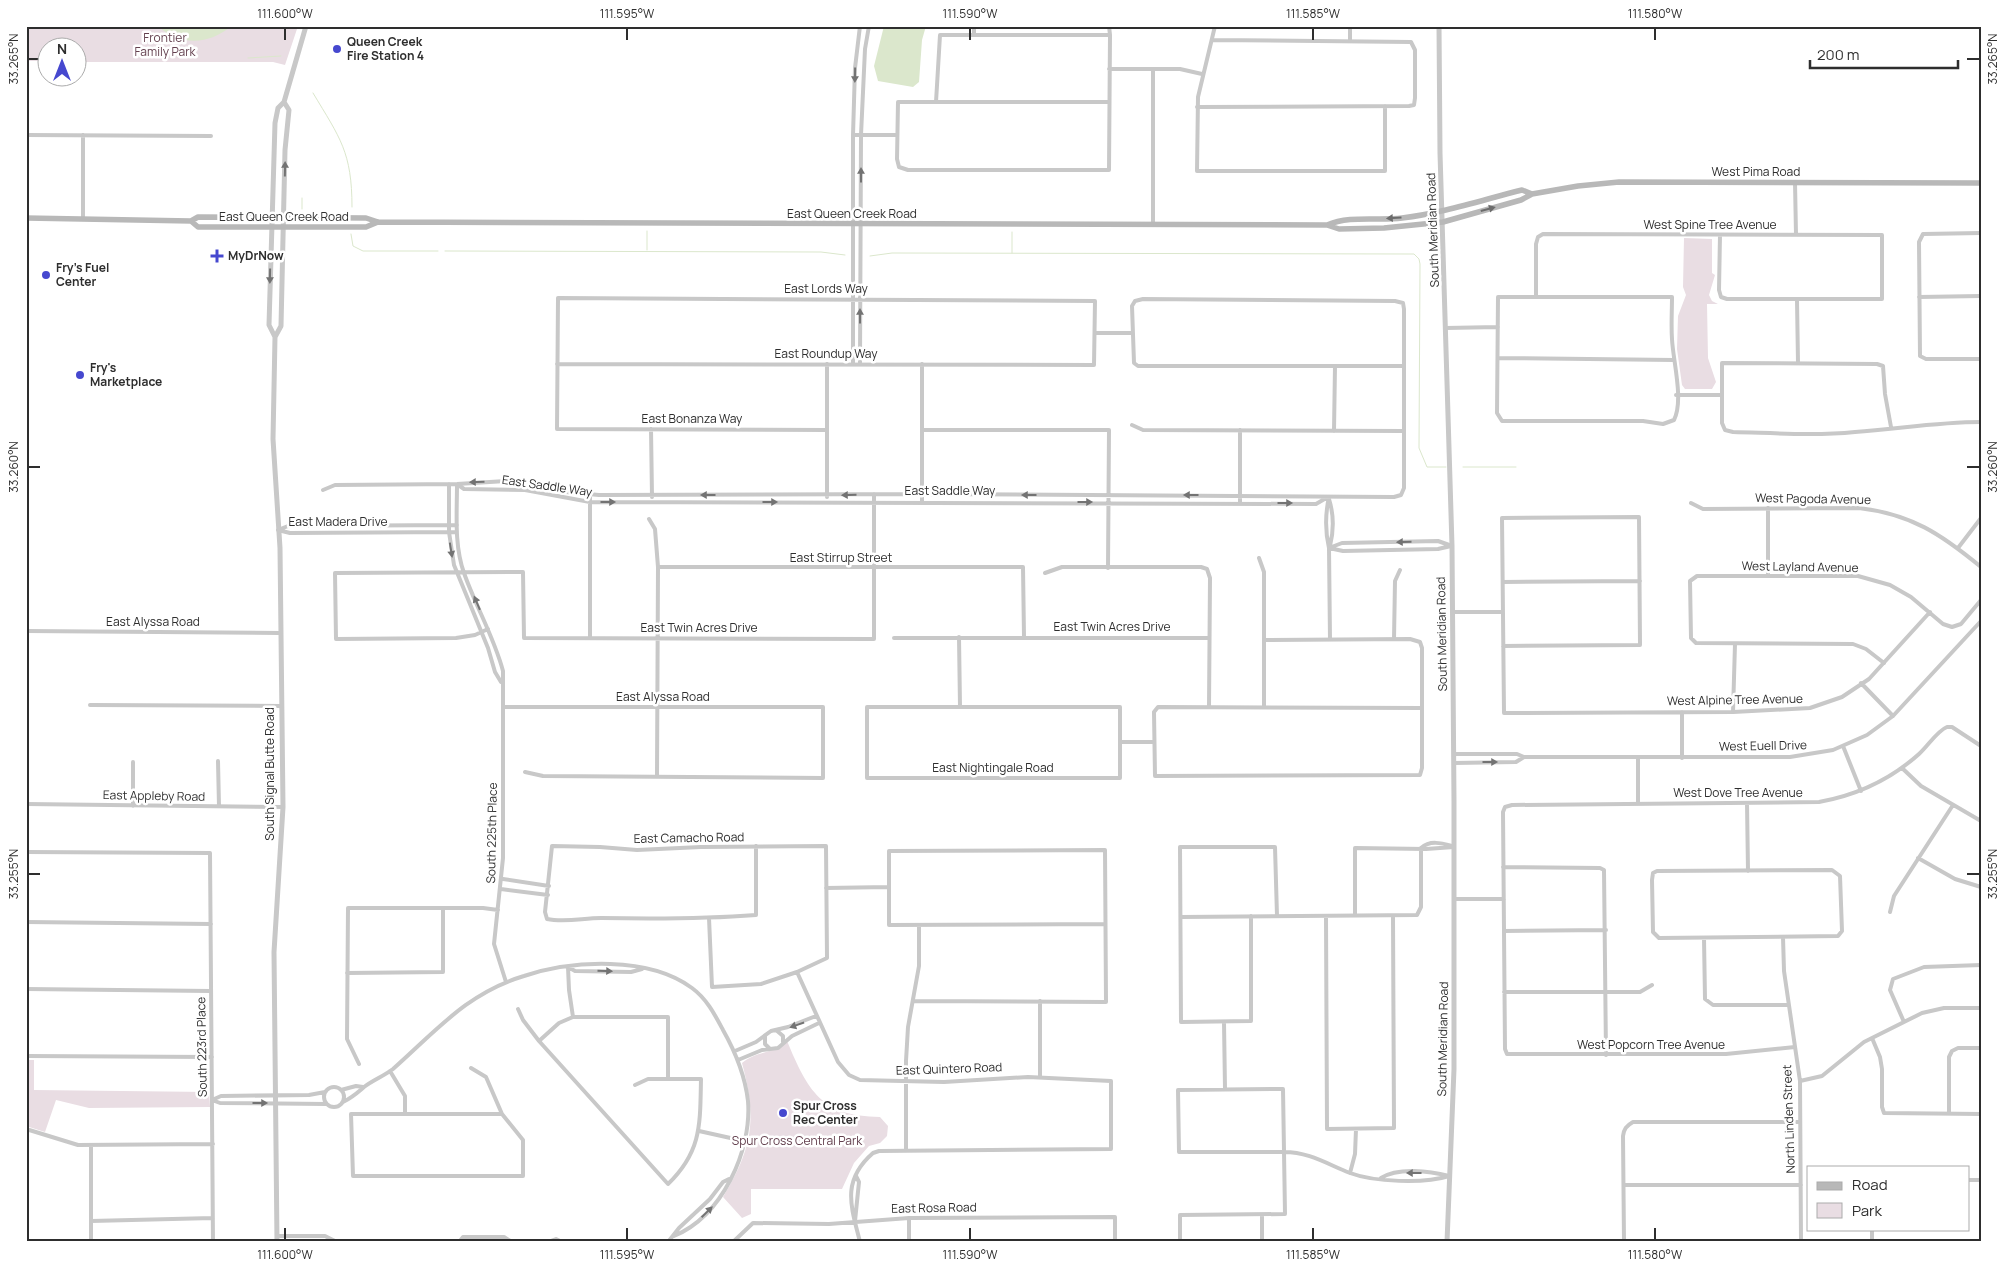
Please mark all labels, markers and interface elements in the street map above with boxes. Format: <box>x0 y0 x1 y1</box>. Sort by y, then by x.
text: 111.600°W <box>257 5 313 22</box>
text: 111.595°W <box>600 5 655 22</box>
text: 111.590°W <box>943 5 998 22</box>
text: 111.585°W <box>1286 5 1341 22</box>
text: 111.580°W <box>1628 5 1683 22</box>
park label: Frontier Family Park <box>135 29 196 60</box>
text: 33.265°N <box>5 33 22 85</box>
place label: Queen Creek Fire Station 4 <box>347 33 424 64</box>
text: 33.265°N <box>1984 33 2001 85</box>
north arrow <box>38 38 88 88</box>
scale bar <box>1810 38 1957 70</box>
text: N <box>57 39 67 58</box>
marker: Queen Creek Fire Station 4 <box>331 43 343 55</box>
text: 200 m <box>1817 44 1860 65</box>
one-way arrow <box>851 67 859 83</box>
one-way arrow <box>281 161 289 177</box>
street label: West Pima Road <box>1712 163 1800 180</box>
one-way arrow <box>857 167 865 183</box>
street label: South Meridian Road <box>1422 172 1443 288</box>
street label: East Queen Creek Road <box>787 205 917 222</box>
one-way arrow <box>1480 205 1495 213</box>
street label: East Queen Creek Road <box>219 208 349 225</box>
one-way arrow <box>1386 214 1402 222</box>
street label: West Spine Tree Avenue <box>1643 216 1777 233</box>
place label: MyDrNow <box>228 247 284 264</box>
marker: MyDrNow <box>210 249 224 263</box>
place label: Fry's Fuel Center <box>56 259 109 290</box>
one-way arrow <box>266 268 274 284</box>
marker: Fry's Fuel Center <box>40 269 52 281</box>
street label: East Lords Way <box>784 280 868 297</box>
one-way arrow <box>856 307 864 323</box>
street label: East Roundup Way <box>775 345 878 362</box>
place label: Fry's Marketplace <box>90 359 162 390</box>
marker: Fry's Marketplace <box>74 369 86 381</box>
street label: East Bonanza Way <box>642 410 743 427</box>
text: 33.260°N <box>5 441 22 493</box>
text: 33.260°N <box>1984 441 2001 493</box>
street label: East Saddle Way <box>501 471 594 500</box>
one-way arrow <box>468 478 484 486</box>
street label: East Saddle Way <box>905 482 996 499</box>
street label: West Pagoda Avenue <box>1755 489 1871 508</box>
one-way arrow <box>699 491 715 499</box>
one-way arrow <box>841 491 857 499</box>
one-way arrow <box>1021 491 1037 499</box>
one-way arrow <box>1183 491 1199 499</box>
one-way arrow <box>600 498 616 506</box>
one-way arrow <box>763 498 779 506</box>
one-way arrow <box>1078 498 1094 506</box>
one-way arrow <box>1277 499 1293 507</box>
street label: East Madera Drive <box>288 513 388 530</box>
one-way arrow <box>1395 538 1411 546</box>
one-way arrow <box>448 543 456 559</box>
street label: East Stirrup Street <box>790 549 892 566</box>
street label: West Layland Avenue <box>1741 557 1859 576</box>
street label: South Meridian Road <box>1432 577 1451 692</box>
one-way arrow <box>472 596 480 610</box>
street label: East Alyssa Road <box>106 613 200 630</box>
street label: East Twin Acres Drive <box>1053 618 1171 635</box>
street label: East Twin Acres Drive <box>640 619 758 636</box>
street label: East Alyssa Road <box>616 688 710 705</box>
street label: West Alpine Tree Avenue <box>1667 690 1803 709</box>
street label: South Signal Butte Road <box>261 707 278 841</box>
street label: West Euell Drive <box>1719 736 1807 755</box>
one-way arrow <box>1482 758 1498 766</box>
street label: East Nightingale Road <box>932 759 1054 776</box>
street label: South 225th Place <box>482 782 501 884</box>
street label: West Dove Tree Avenue <box>1673 784 1803 801</box>
street label: East Appleby Road <box>103 786 205 805</box>
street label: East Camacho Road <box>633 828 745 847</box>
text: 33.255°N <box>5 849 22 899</box>
text: 33.255°N <box>1984 849 2001 899</box>
one-way arrow <box>597 968 613 976</box>
street label: South Meridian Road <box>1433 981 1452 1096</box>
street label: South 223rd Place <box>192 997 211 1097</box>
one-way arrow <box>789 1021 804 1029</box>
street label: West Popcorn Tree Avenue <box>1577 1036 1725 1053</box>
street label: East Quintero Road <box>895 1058 1002 1079</box>
street label: North Linden Street <box>1778 1064 1799 1174</box>
place label: Spur Cross Rec Center <box>793 1097 858 1128</box>
one-way arrow <box>253 1099 269 1107</box>
marker: Spur Cross Rec Center <box>777 1107 789 1119</box>
park label: Spur Cross Central Park <box>732 1132 863 1149</box>
legend <box>1807 1166 1970 1230</box>
one-way arrow <box>1406 1168 1422 1176</box>
text: Road <box>1852 1174 1888 1195</box>
street label: East Rosa Road <box>891 1198 977 1217</box>
text: Park <box>1852 1200 1882 1221</box>
one-way arrow <box>700 1206 712 1218</box>
text: 111.600°W <box>257 1246 313 1263</box>
text: 111.595°W <box>600 1246 655 1263</box>
text: 111.590°W <box>943 1246 998 1263</box>
text: 111.585°W <box>1286 1246 1341 1263</box>
text: 111.580°W <box>1628 1246 1683 1263</box>

